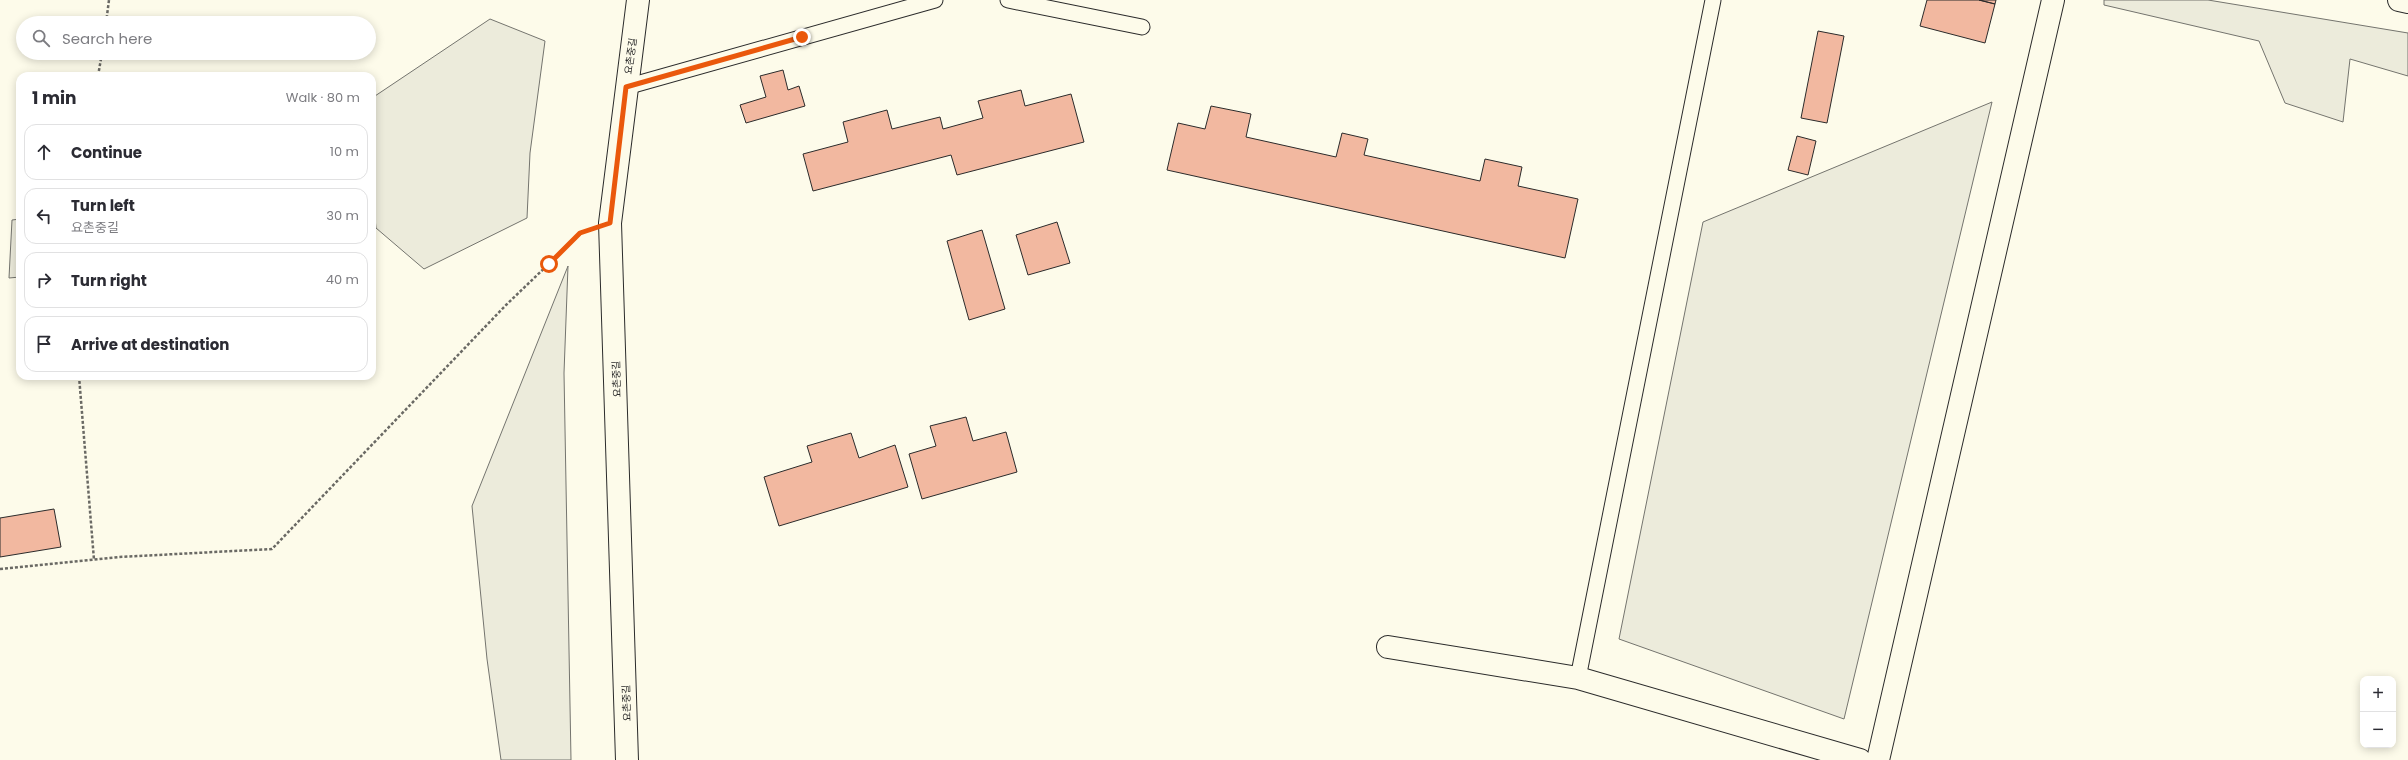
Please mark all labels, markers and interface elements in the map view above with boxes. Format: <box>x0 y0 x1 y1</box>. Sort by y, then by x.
search box <box>16 16 376 60</box>
icon: search <box>30 27 52 49</box>
text: Search here <box>62 28 152 49</box>
route end <box>793 28 811 46</box>
street label: 요촌중길 <box>621 37 640 75</box>
text: 1 min <box>32 86 76 110</box>
text: Walk · 80 m <box>286 88 360 107</box>
icon: ahead <box>33 141 55 163</box>
text: Continue <box>71 142 142 163</box>
text: 10 m <box>330 142 359 161</box>
text: Turn left <box>71 195 135 216</box>
icon: left <box>33 205 55 227</box>
text: 30 m <box>326 206 359 225</box>
text: 요촌중길 <box>71 218 119 237</box>
route start <box>540 255 558 273</box>
icon: right <box>33 269 55 291</box>
text: Turn right <box>71 270 147 291</box>
text: 40 m <box>326 270 359 289</box>
icon: arrive <box>33 333 55 355</box>
text: Arrive at destination <box>71 334 229 355</box>
street label: 요촌중길 <box>608 360 625 398</box>
map controls <box>2360 676 2396 748</box>
button: + <box>2360 676 2396 712</box>
street label: 요촌중길 <box>618 684 635 722</box>
button: − <box>2360 712 2396 748</box>

